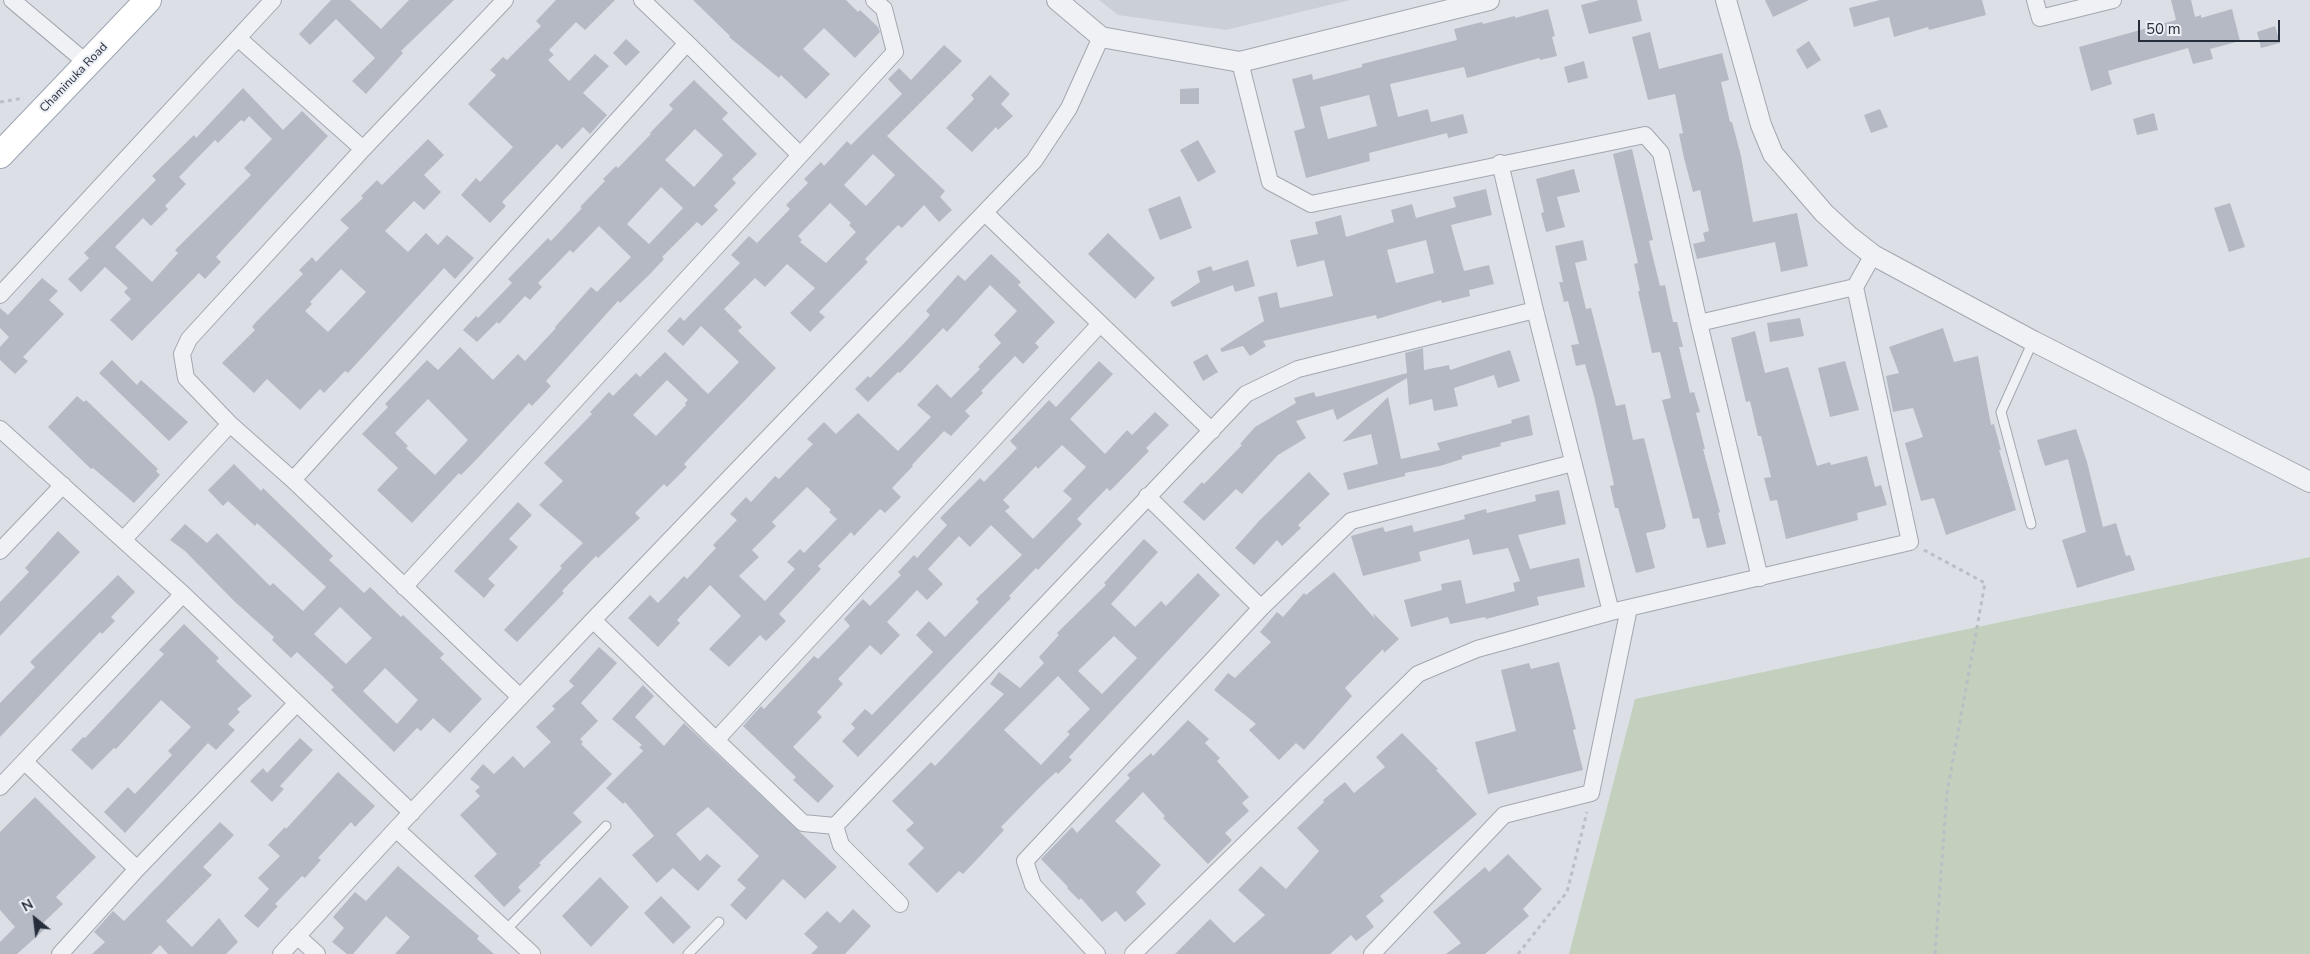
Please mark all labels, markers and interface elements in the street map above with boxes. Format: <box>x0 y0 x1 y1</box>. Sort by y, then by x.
scale bar <box>2140 10 2282 42</box>
text: 50 m <box>2146 19 2181 39</box>
street label: Chaminuka Road <box>37 40 111 116</box>
north arrow <box>10 894 60 944</box>
text: N <box>18 895 37 916</box>

